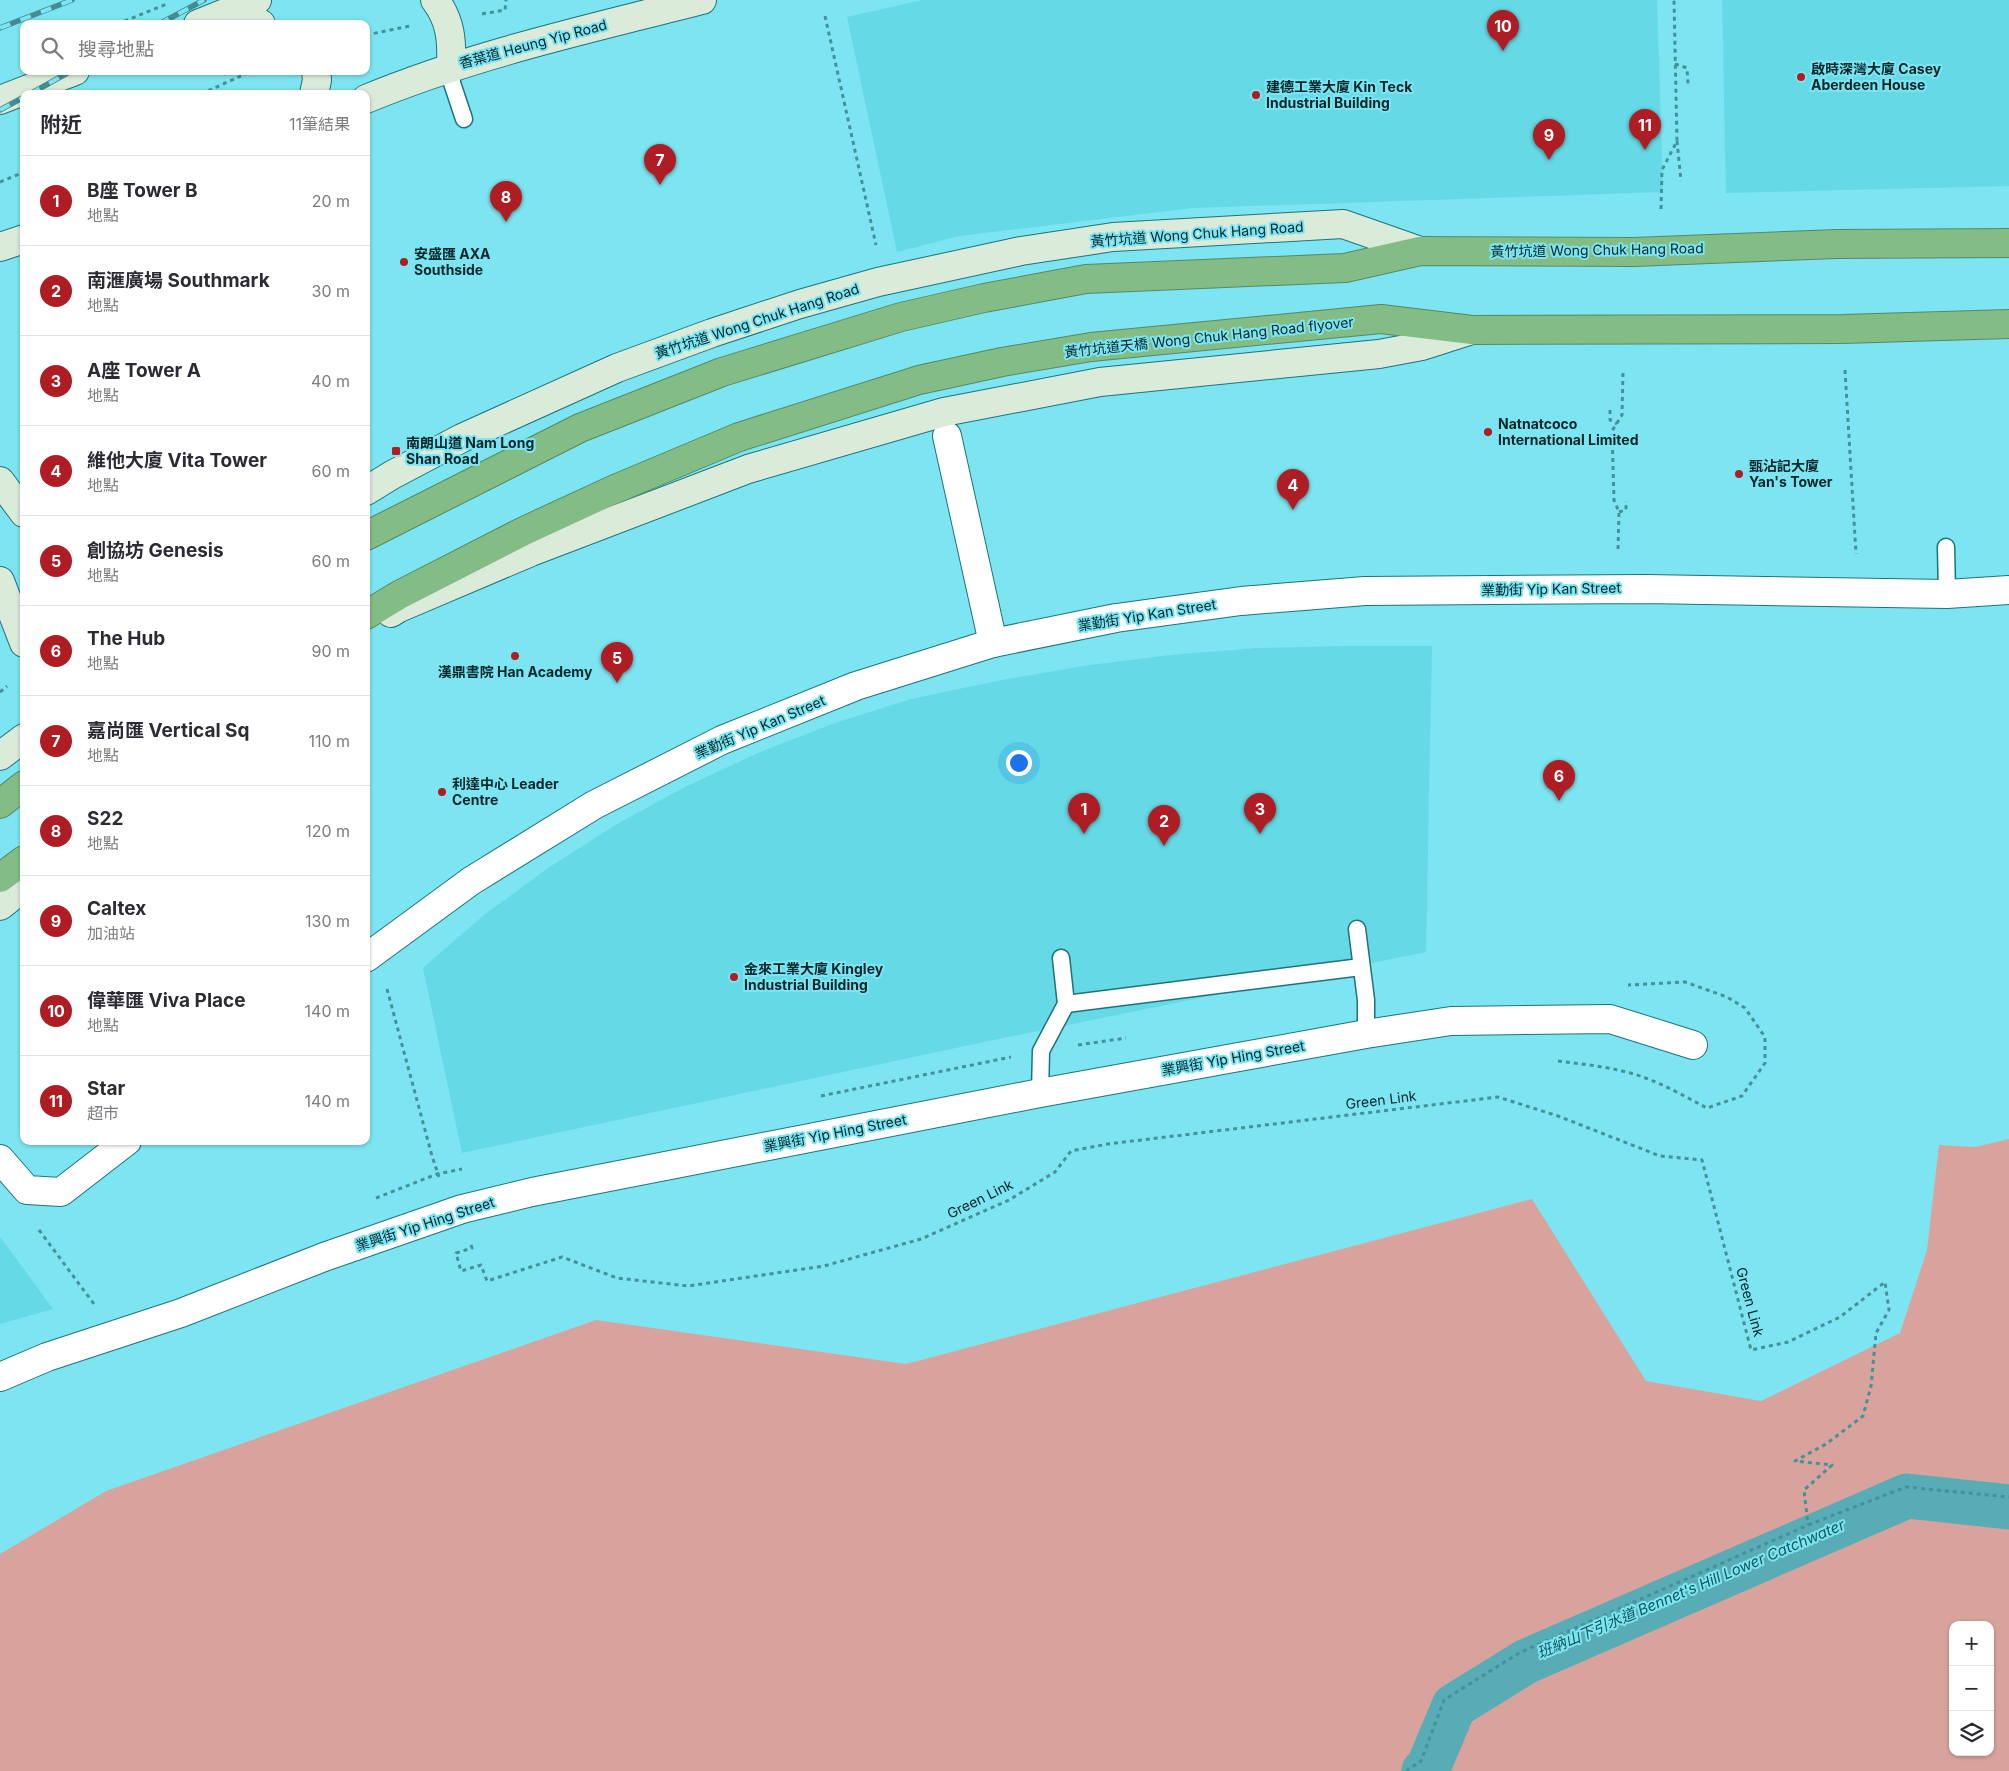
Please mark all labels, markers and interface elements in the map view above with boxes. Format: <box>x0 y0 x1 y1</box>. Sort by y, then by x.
pin: 10 <box>1487 10 1519 51</box>
street label: 香葉道 Heung Yip Road <box>457 16 609 71</box>
search box <box>20 20 370 75</box>
icon: search <box>38 34 66 62</box>
text: 搜尋地點 <box>78 38 154 61</box>
place label: 啟時深灣大廈 Casey Aberdeen House <box>1811 60 1942 93</box>
marker: 啟時深灣大廈 Casey Aberdeen House <box>1795 71 1807 83</box>
place label: 建德工業大廈 Kin Teck Industrial Building <box>1266 78 1413 111</box>
marker: 建德工業大廈 Kin Teck Industrial Building <box>1250 89 1262 101</box>
pin: 11 <box>1629 109 1661 150</box>
text: 附近 <box>40 112 82 137</box>
text: 11筆結果 <box>289 114 350 134</box>
pin: 9 <box>1533 119 1565 160</box>
pin: 7 <box>644 144 676 185</box>
text: B座 Tower B <box>87 179 198 202</box>
pin: 8 <box>490 181 522 222</box>
text: 1 <box>53 191 59 211</box>
text: 20 m <box>312 191 350 211</box>
text: 地點 <box>87 205 119 225</box>
street label: 黃竹坑道 Wong Chuk Hang Road <box>1090 218 1304 249</box>
street label: 黃竹坑道 Wong Chuk Hang Road <box>1490 239 1704 260</box>
place label: 安盛匯 AXA Southside <box>414 245 491 278</box>
marker: 安盛匯 AXA Southside <box>398 256 410 268</box>
text: 南滙廣場 Southmark <box>87 269 270 292</box>
street label: 黃竹坑道 Wong Chuk Hang Road <box>653 279 861 362</box>
text: 2 <box>51 281 61 301</box>
text: 30 m <box>312 281 350 301</box>
text: 地點 <box>87 295 119 315</box>
street label: 黃竹坑道天橋 Wong Chuk Hang Road flyover <box>1063 313 1354 360</box>
text: A座 Tower A <box>87 359 201 382</box>
text: 3 <box>51 371 61 391</box>
text: 40 m <box>311 371 350 391</box>
text: 地點 <box>87 385 119 405</box>
place label: Natnatcoco International Limited <box>1498 415 1639 448</box>
marker: Natnatcoco International Limited <box>1482 426 1494 438</box>
place label: 南朗山道 Nam Long Shan Road <box>406 434 534 467</box>
marker: 南朗山道 Nam Long Shan Road <box>390 445 402 457</box>
text: 維他大廈 Vita Tower <box>87 449 267 472</box>
place label: 甄沾記大廈 Yan's Tower <box>1749 457 1833 490</box>
text: 4 <box>51 461 61 481</box>
text: 60 m <box>311 461 350 481</box>
marker: 甄沾記大廈 Yan's Tower <box>1733 468 1745 480</box>
pin: 4 <box>1277 469 1309 510</box>
text: 地點 <box>87 475 119 495</box>
text: 創協坊 Genesis <box>87 539 224 562</box>
text: 5 <box>51 551 61 571</box>
text: 60 m <box>311 551 350 571</box>
text: 地點 <box>87 565 119 585</box>
street label: 業勤街 Yip Kan Street <box>1481 579 1622 598</box>
street label: 業勤街 Yip Kan Street <box>1076 595 1218 634</box>
text: The Hub <box>87 627 165 650</box>
text: 6 <box>51 641 61 661</box>
text: 90 m <box>311 641 350 661</box>
pin: 5 <box>601 642 633 683</box>
marker: 漢鼎書院 Han Academy <box>509 650 521 662</box>
text: 地點 <box>87 653 119 673</box>
place label: 漢鼎書院 Han Academy <box>438 663 593 680</box>
street label: 業勤街 Yip Kan Street <box>692 691 828 762</box>
text: 嘉尚匯 Vertical Sq <box>87 719 250 742</box>
text: 7 <box>51 731 61 751</box>
text: 110 m <box>308 731 350 751</box>
text: 地點 <box>87 745 119 765</box>
your location <box>1006 750 1032 776</box>
pin: 6 <box>1543 760 1575 801</box>
place label: 利達中心 Leader Centre <box>452 775 559 808</box>
marker: 利達中心 Leader Centre <box>436 786 448 798</box>
pin: 1 <box>1068 793 1100 834</box>
pin: 3 <box>1244 793 1276 834</box>
pin: 2 <box>1148 805 1180 846</box>
text: S22 <box>87 807 123 830</box>
text: 8 <box>51 821 61 841</box>
text: 120 m <box>305 821 350 841</box>
text: 地點 <box>87 833 119 853</box>
text: Caltex <box>87 897 146 920</box>
text: 9 <box>51 911 61 931</box>
text: 130 m <box>305 911 350 931</box>
text: 加油站 <box>87 923 135 943</box>
place label: 金來工業大廈 Kingley Industrial Building <box>744 960 884 993</box>
marker: 金來工業大廈 Kingley Industrial Building <box>728 971 740 983</box>
text: 偉華匯 Viva Place <box>87 989 246 1012</box>
text: 10 <box>47 1001 65 1021</box>
text: 140 m <box>305 1001 350 1021</box>
text: 地點 <box>87 1015 119 1035</box>
street label: 業興街 Yip Hing Street <box>1160 1036 1306 1078</box>
text: Star <box>87 1077 125 1100</box>
street label: Green Link <box>1345 1087 1418 1112</box>
text: 11 <box>49 1091 63 1111</box>
text: 140 m <box>305 1091 350 1111</box>
text: 超市 <box>87 1103 119 1123</box>
street label: 業興街 Yip Hing Street <box>762 1110 908 1155</box>
street label: Green Link <box>944 1175 1016 1222</box>
street label: 業興街 Yip Hing Street <box>353 1193 497 1254</box>
street label: Green Link <box>1733 1265 1768 1339</box>
water label: 班納山下引水道 Bennet's Hill Lower Catchwater <box>1534 1515 1848 1662</box>
map controls <box>1949 1621 1994 1756</box>
button: + <box>1949 1621 1994 1666</box>
button: − <box>1949 1666 1994 1711</box>
button: layers <box>1949 1711 1994 1756</box>

